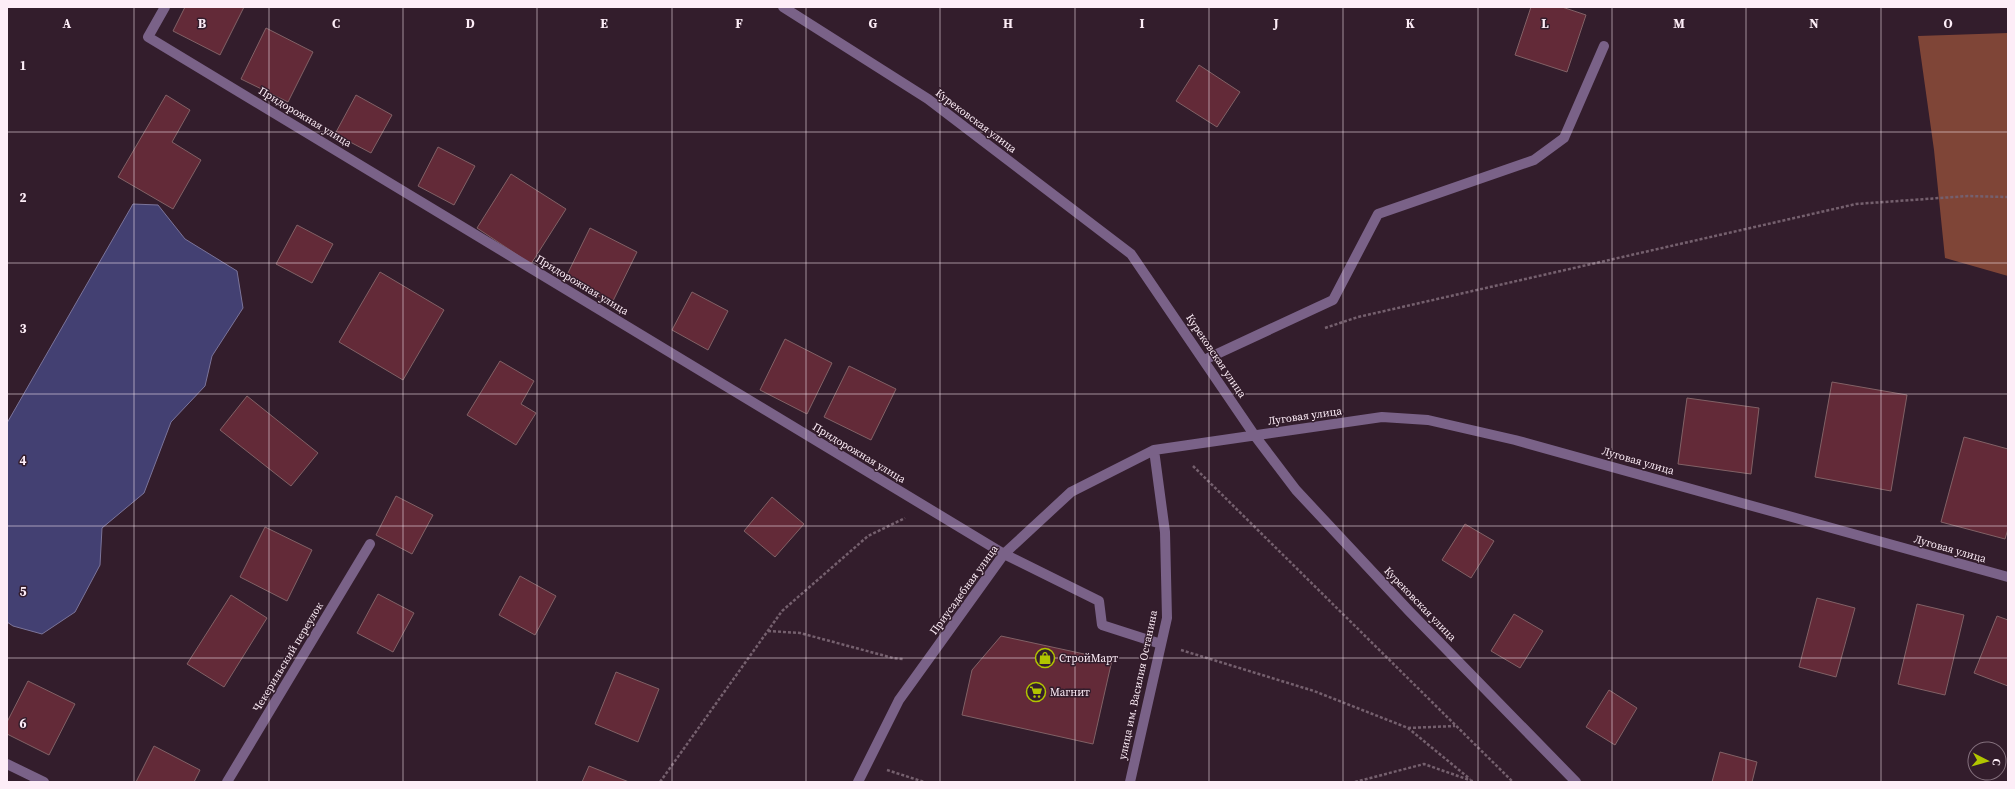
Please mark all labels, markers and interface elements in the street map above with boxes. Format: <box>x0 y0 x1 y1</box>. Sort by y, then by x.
text: A <box>63 15 72 32</box>
text: B <box>198 15 207 32</box>
text: C <box>332 15 340 32</box>
text: D <box>465 15 475 32</box>
text: E <box>600 15 608 32</box>
text: F <box>735 15 743 32</box>
text: G <box>869 15 878 32</box>
text: H <box>1003 15 1013 32</box>
text: I <box>1139 15 1145 32</box>
text: J <box>1272 15 1279 32</box>
text: K <box>1405 15 1415 32</box>
text: L <box>1541 15 1549 32</box>
text: M <box>1673 15 1685 32</box>
text: N <box>1809 15 1819 32</box>
text: O <box>1943 15 1953 32</box>
text: 1 <box>19 57 27 74</box>
street label: Придорожная улица <box>256 83 355 151</box>
street label: Курековская улица <box>932 85 1020 157</box>
text: 2 <box>19 189 27 206</box>
street label: Придорожная улица <box>533 251 632 319</box>
street label: Курековская улица <box>1182 311 1250 401</box>
text: 3 <box>19 320 27 337</box>
street label: Луговая улица <box>1267 403 1343 429</box>
street label: Придорожная улица <box>810 419 909 487</box>
street label: Луговая улица <box>1600 444 1676 479</box>
text: 4 <box>19 452 27 469</box>
street label: Луговая улица <box>1912 532 1988 567</box>
street label: Приусадебная улица <box>926 542 1002 638</box>
street label: Курековская улица <box>1381 563 1460 645</box>
text: 5 <box>19 583 27 600</box>
street label: Чекерильский переулок <box>249 599 327 715</box>
street label: улица им. Василия Останина <box>1115 608 1161 761</box>
shop icon: СтройМарт <box>1034 647 1056 669</box>
place label: СтройМарт <box>1059 651 1118 666</box>
supermarket icon: Магнит <box>1025 681 1047 703</box>
place label: Магнит <box>1050 685 1090 700</box>
text: 6 <box>19 715 27 732</box>
north arrow <box>1967 741 2007 781</box>
text: С <box>1989 758 2004 766</box>

